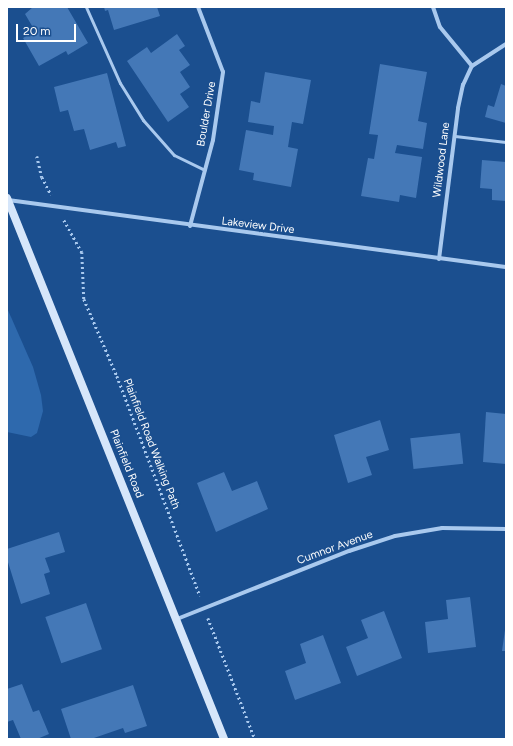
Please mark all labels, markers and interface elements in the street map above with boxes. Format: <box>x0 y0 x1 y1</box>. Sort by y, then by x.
scale bar <box>18 16 78 42</box>
text: 20 m <box>23 24 51 38</box>
street label: Boulder Drive <box>195 80 219 148</box>
street label: Wildwood Lane <box>431 122 453 198</box>
street label: Lakeview Drive <box>221 215 295 237</box>
street label: Plainfield Road Walking Path <box>120 377 182 511</box>
street label: Plainfield Road <box>106 428 146 500</box>
street label: Cumnor Avenue <box>295 528 375 568</box>

